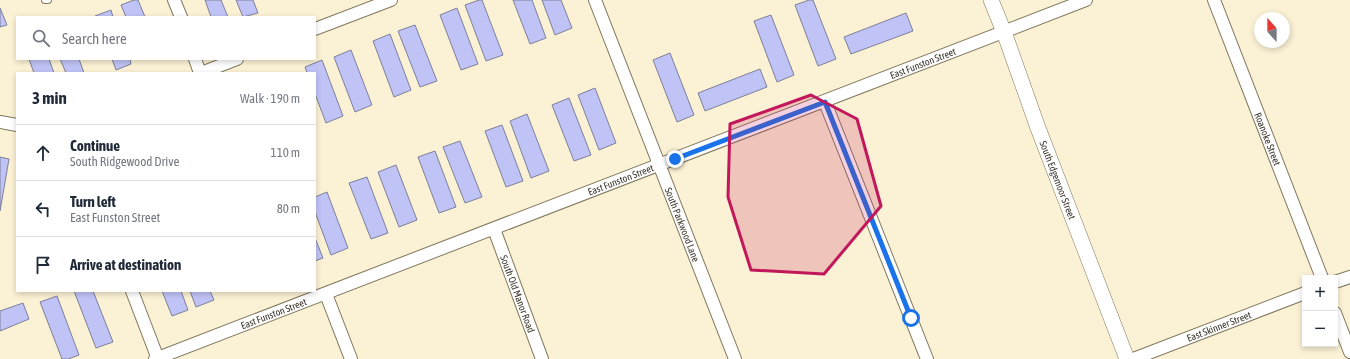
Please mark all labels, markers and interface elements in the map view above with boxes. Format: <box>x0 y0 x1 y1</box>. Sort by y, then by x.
north arrow <box>1254 12 1290 48</box>
search box <box>16 16 316 60</box>
icon: search <box>30 27 52 49</box>
text: Search here <box>62 30 127 47</box>
street label: East Funston Street <box>889 46 958 81</box>
text: 3 min <box>32 88 67 108</box>
text: Walk · 190 m <box>240 91 300 106</box>
street label: Roanoke Street <box>1252 111 1283 167</box>
text: Continue <box>70 137 120 154</box>
street label: South Edgemoor Street <box>1037 139 1078 221</box>
icon: ahead <box>32 142 54 164</box>
text: 110 m <box>271 145 300 160</box>
route end <box>666 150 684 168</box>
text: South Ridgewood Drive <box>70 154 179 169</box>
street label: East Funston Street <box>586 162 655 198</box>
street label: South Parkwood Lane <box>663 186 702 264</box>
text: Turn left <box>70 193 116 210</box>
icon: left <box>32 198 54 220</box>
text: 80 m <box>277 201 300 216</box>
text: East Funston Street <box>70 210 160 225</box>
icon: arrive <box>32 254 54 276</box>
street label: South Old Manor Road <box>498 254 537 334</box>
text: Arrive at destination <box>70 256 181 273</box>
map controls <box>1302 275 1338 347</box>
button: + <box>1302 275 1338 311</box>
street label: East Funston Street <box>239 296 308 331</box>
route start <box>902 309 920 327</box>
street label: East Skinner Street <box>1185 309 1253 344</box>
button: − <box>1302 311 1338 347</box>

